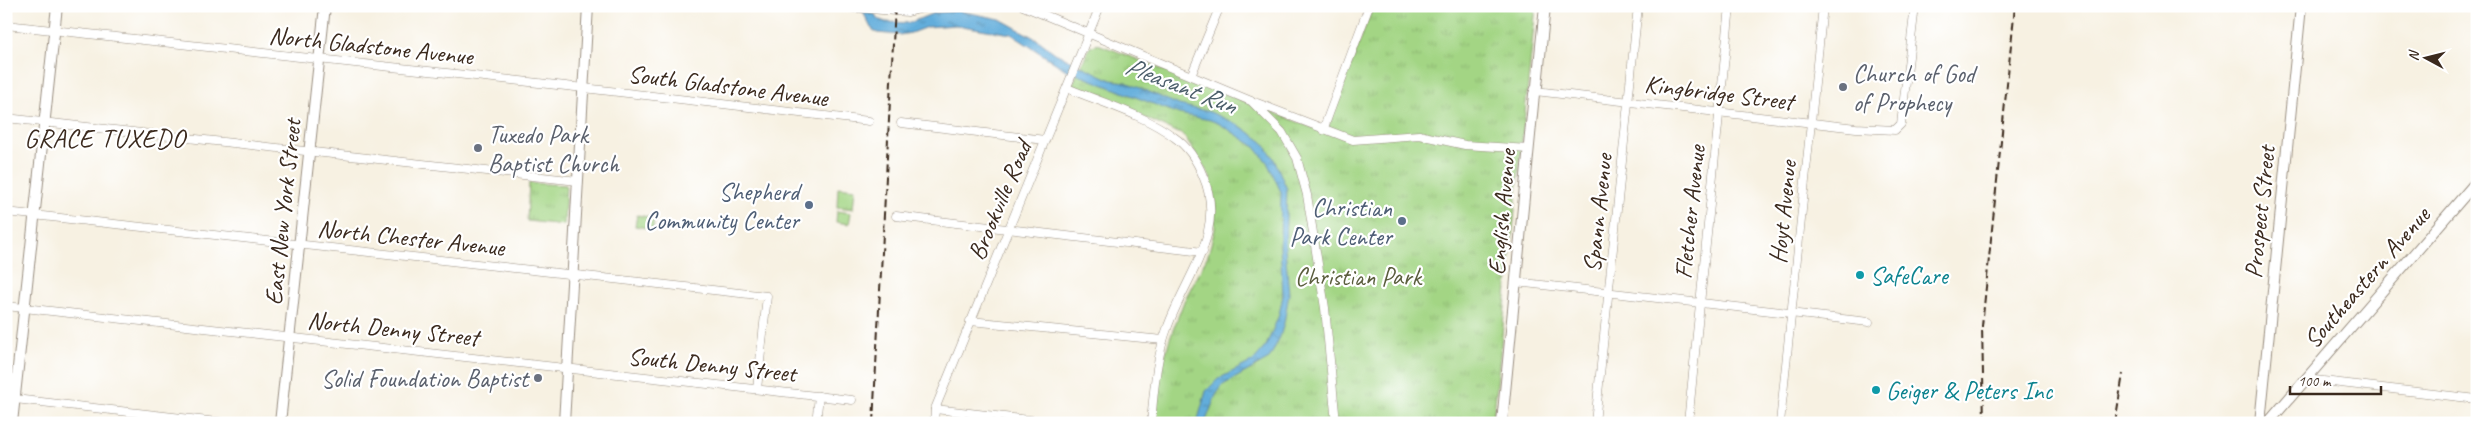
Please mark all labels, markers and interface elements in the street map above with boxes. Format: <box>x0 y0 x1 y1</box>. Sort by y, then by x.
street label: North Gladstone Avenue <box>268 19 476 73</box>
north arrow <box>2400 32 2450 82</box>
water label: Pleasant Run <box>1121 49 1243 123</box>
text: N <box>2405 49 2423 62</box>
street label: South Gladstone Avenue <box>626 58 831 114</box>
place label: Church of God of Prophecy <box>1853 58 1978 119</box>
street label: Kingbridge Street <box>1643 68 1799 118</box>
marker: Church of God of Prophecy <box>1837 81 1849 93</box>
street label: East New York Street <box>257 115 309 307</box>
place label: Tuxedo Park Baptist Church <box>488 119 620 180</box>
district label: GRACE TUXEDO <box>24 122 188 155</box>
street label: Brookville Road <box>960 133 1041 265</box>
marker: Tuxedo Park Baptist Church <box>472 142 484 154</box>
street label: Fletcher Avenue <box>1667 142 1713 280</box>
street label: Prospect Street <box>2237 142 2283 280</box>
street label: English Avenue <box>1481 146 1524 276</box>
street label: Spann Avenue <box>1576 151 1620 274</box>
street label: Hoyt Avenue <box>1762 157 1804 265</box>
place label: Shepherd Community Center <box>644 176 803 237</box>
place label: Christian Park Center <box>1289 192 1394 253</box>
marker: Shepherd Community Center <box>803 199 815 211</box>
street label: Southeastern Avenue <box>2297 199 2438 355</box>
street label: North Chester Avenue <box>316 212 508 264</box>
marker: Christian Park Center <box>1396 215 1408 227</box>
place label: SafeCare <box>1870 260 1950 292</box>
park label: Christian Park <box>1295 261 1423 293</box>
marker: SafeCare <box>1854 269 1866 281</box>
street label: North Denny Street <box>306 304 484 354</box>
street label: South Denny Street <box>626 340 800 390</box>
place label: Solid Foundation Baptist <box>321 363 531 395</box>
scale bar <box>2290 364 2382 396</box>
marker: Solid Foundation Baptist <box>532 372 544 384</box>
text: 100 m <box>2298 372 2332 391</box>
place label: Geiger & Peters Inc <box>1886 375 2053 407</box>
marker: Geiger & Peters Inc <box>1870 384 1882 396</box>

